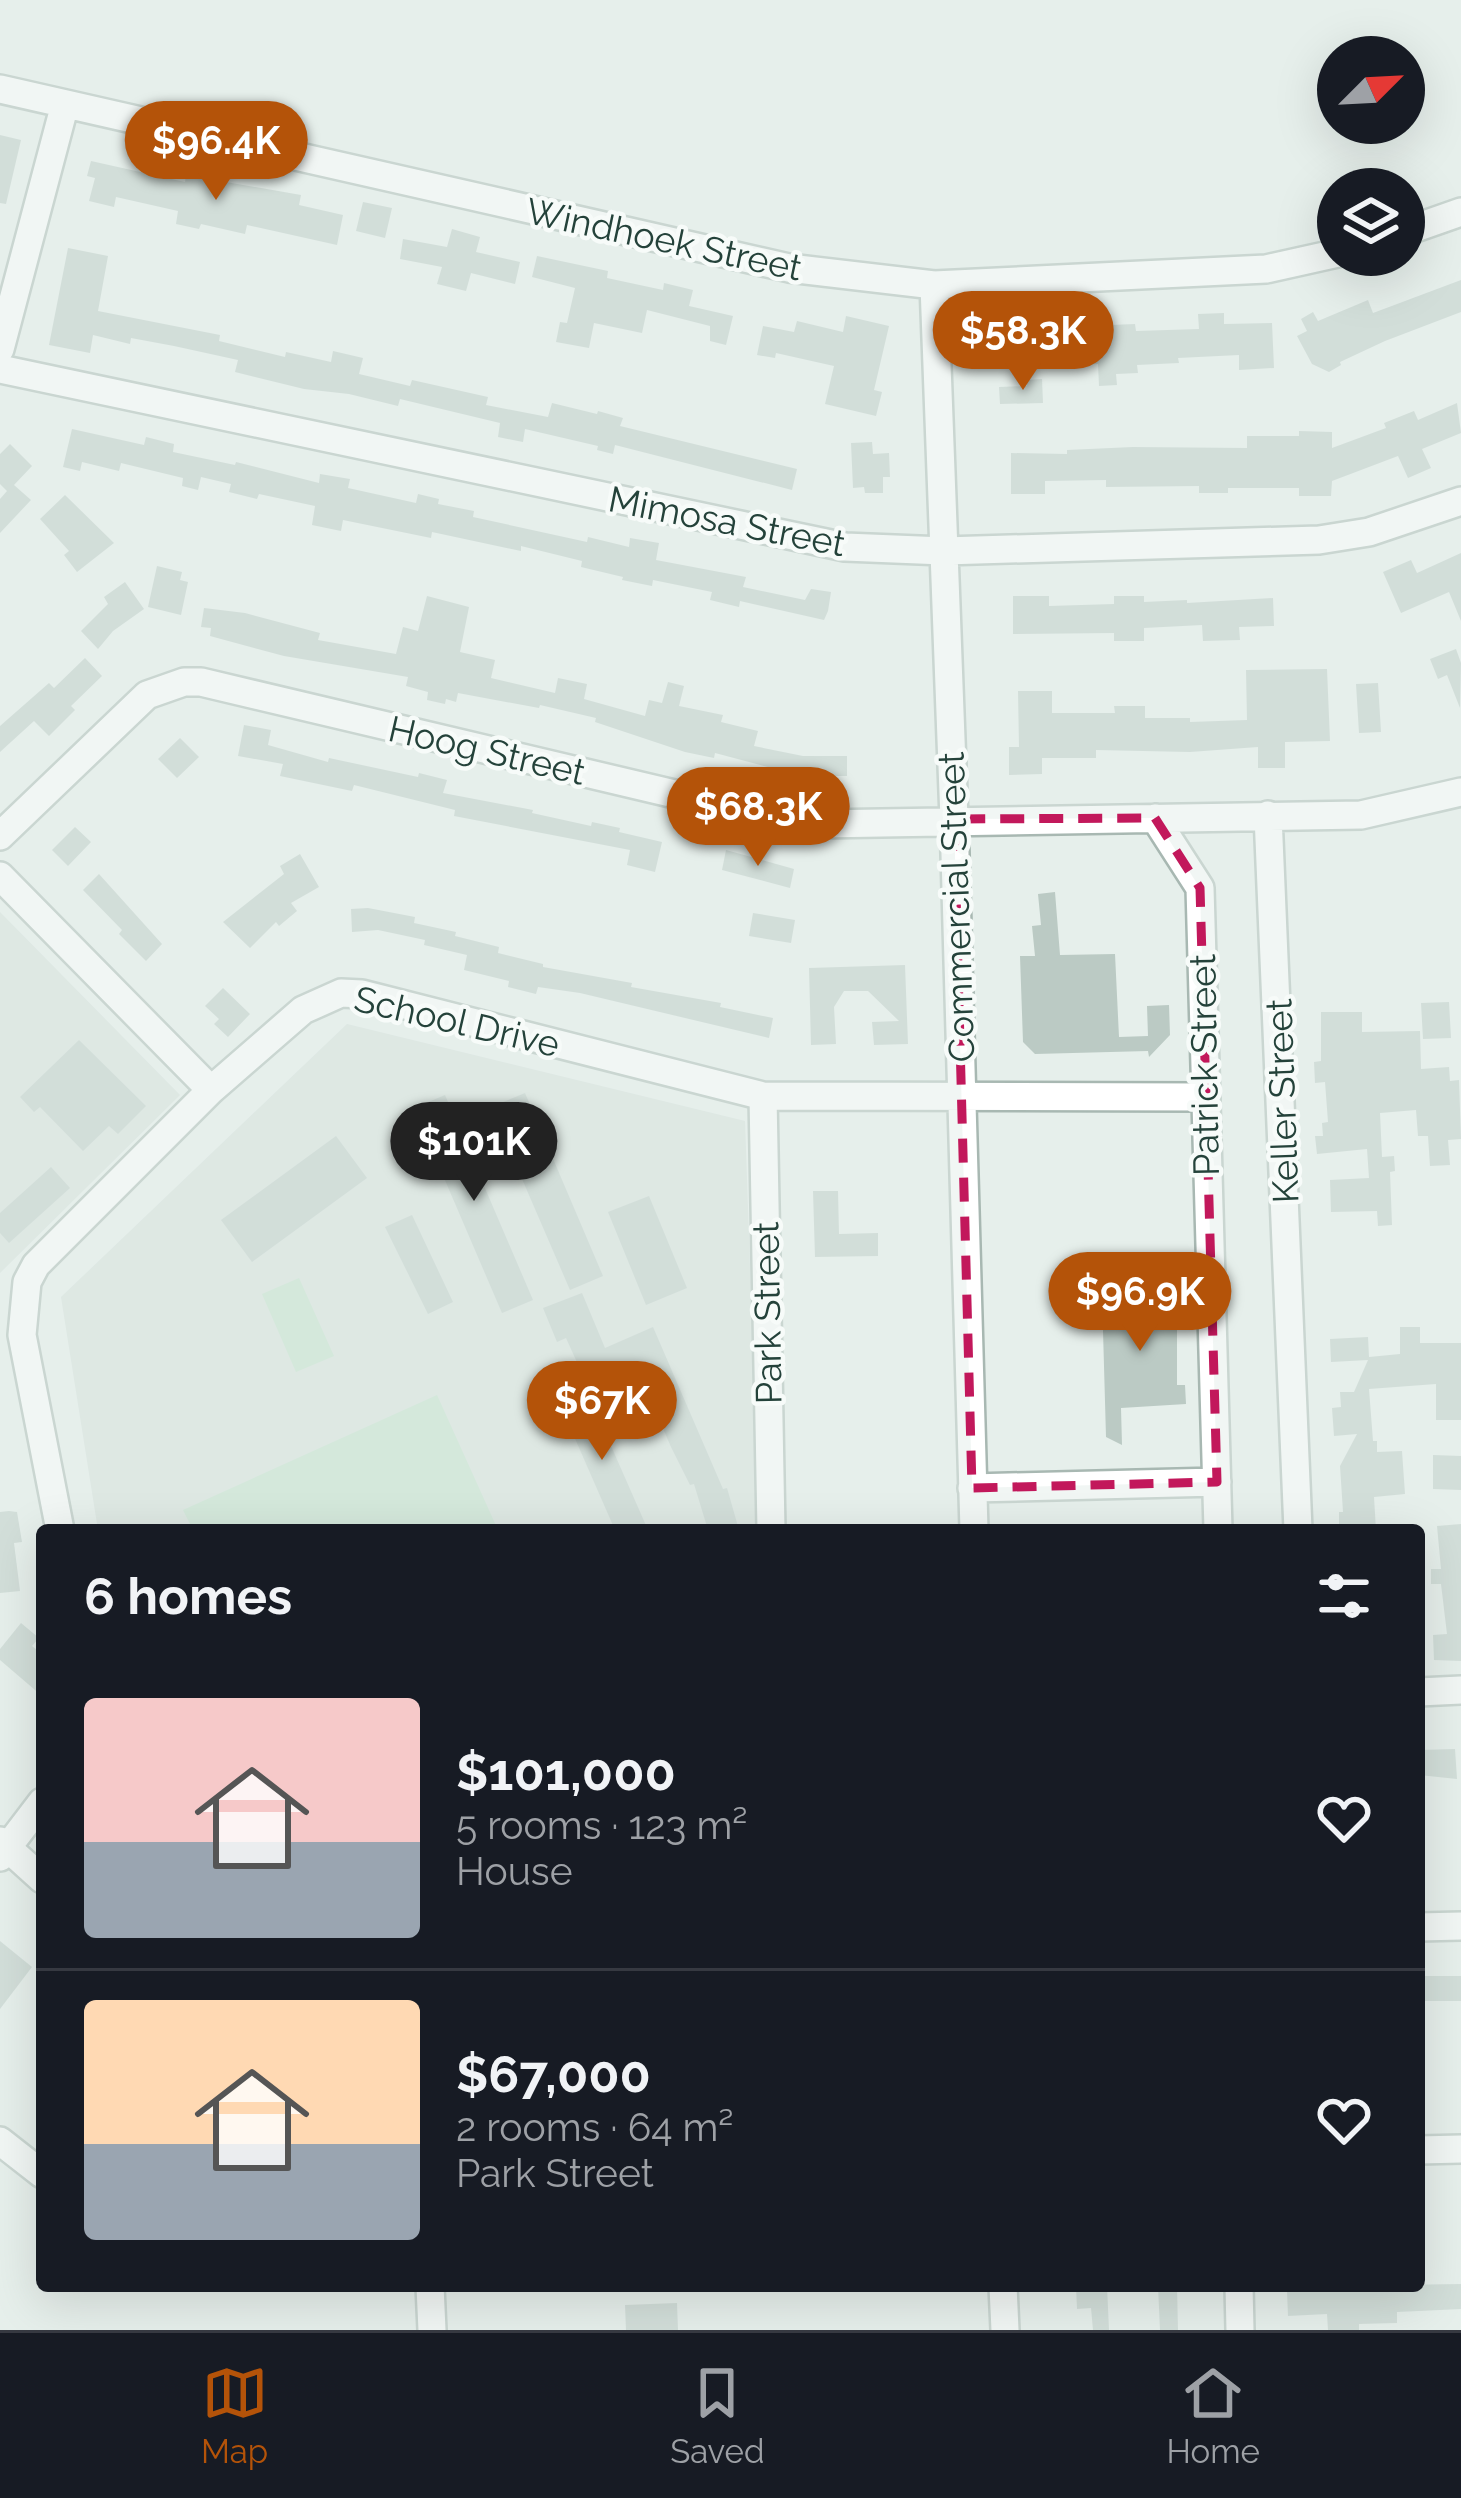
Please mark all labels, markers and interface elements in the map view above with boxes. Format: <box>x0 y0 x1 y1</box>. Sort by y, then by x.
north arrow <box>1317 36 1425 144</box>
map controls <box>1317 36 1425 276</box>
pin: $96.4K <box>118 101 314 203</box>
text: $96.4K <box>152 117 280 163</box>
button: layers <box>1317 168 1425 276</box>
street label: Windhoek Street <box>522 189 806 289</box>
pin: $58.3K <box>925 291 1121 393</box>
text: $58.3K <box>960 307 1086 353</box>
street label: Mimosa Street <box>605 477 849 565</box>
street label: Hoog Street <box>385 707 589 793</box>
street label: Commercial Street <box>930 751 982 1063</box>
pin: $68.3K <box>660 767 856 869</box>
text: $68.3K <box>694 783 822 829</box>
street label: Patrick Street <box>1181 954 1227 1176</box>
street label: School Drive <box>350 977 564 1065</box>
street label: Keller Street <box>1257 998 1307 1204</box>
pin: $101K <box>390 1102 558 1204</box>
text: $101K <box>417 1118 531 1164</box>
street label: Park Street <box>744 1221 790 1405</box>
pin: $96.9K <box>1042 1252 1238 1354</box>
text: $96.9K <box>1075 1268 1205 1314</box>
pin: $67K <box>531 1361 673 1463</box>
text: $67K <box>554 1377 650 1423</box>
icon: filters <box>1311 1563 1377 1629</box>
text: 6 homes <box>84 1566 292 1626</box>
text: $101,000 <box>456 1742 676 1802</box>
icon: home <box>180 1746 324 1890</box>
icon: heart <box>1311 1785 1377 1851</box>
text: 5 rooms · 123 m² <box>456 1802 747 1848</box>
text: House <box>456 1848 573 1894</box>
text: $67,000 <box>456 2044 651 2104</box>
icon: home <box>180 2048 324 2192</box>
icon: heart <box>1311 2087 1377 2153</box>
text: 2 rooms · 64 m² <box>456 2104 733 2150</box>
text: Park Street <box>456 2150 654 2196</box>
tab: Map <box>201 2360 268 2471</box>
tab: Saved <box>670 2360 765 2471</box>
tab: Home <box>1167 2360 1260 2471</box>

